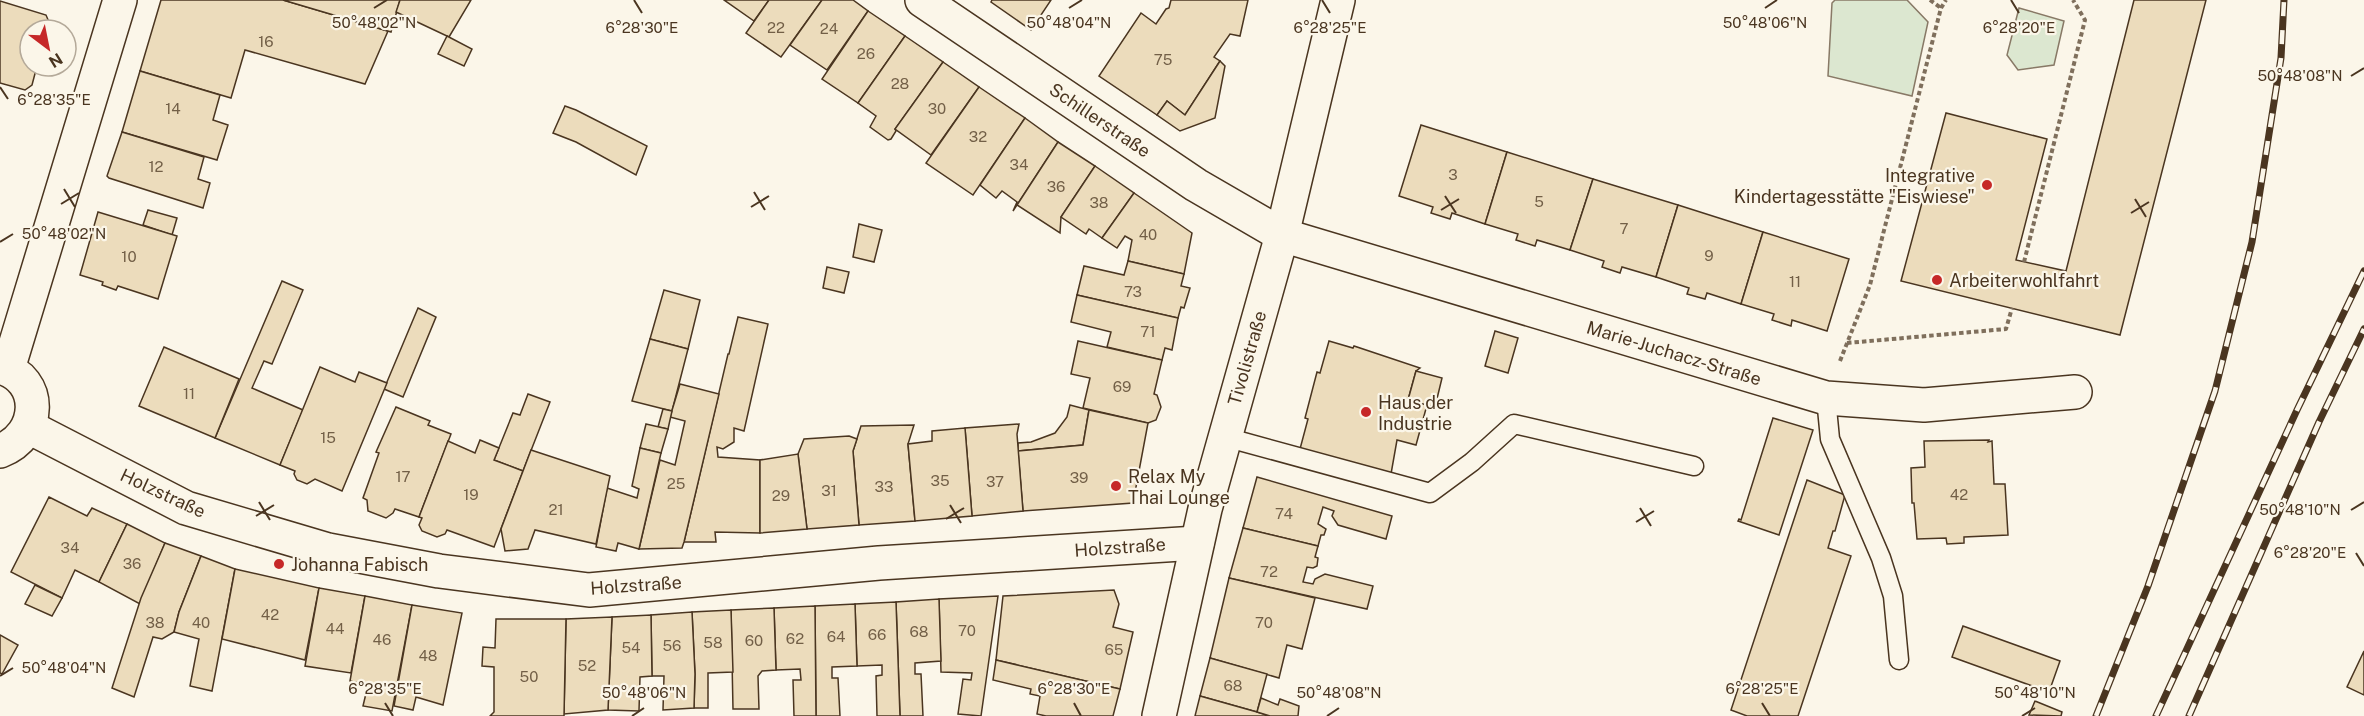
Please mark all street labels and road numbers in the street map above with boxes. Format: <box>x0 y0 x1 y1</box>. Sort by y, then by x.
street label: Schillerstraße <box>1045 78 1155 162</box>
street label: Tivolistraße <box>1223 308 1271 408</box>
street label: Marie-Juchacz-Straße <box>1584 316 1764 390</box>
street label: Holzstraße <box>117 464 209 522</box>
street label: Holzstraße <box>1074 533 1166 561</box>
street label: Holzstraße <box>590 571 682 599</box>

